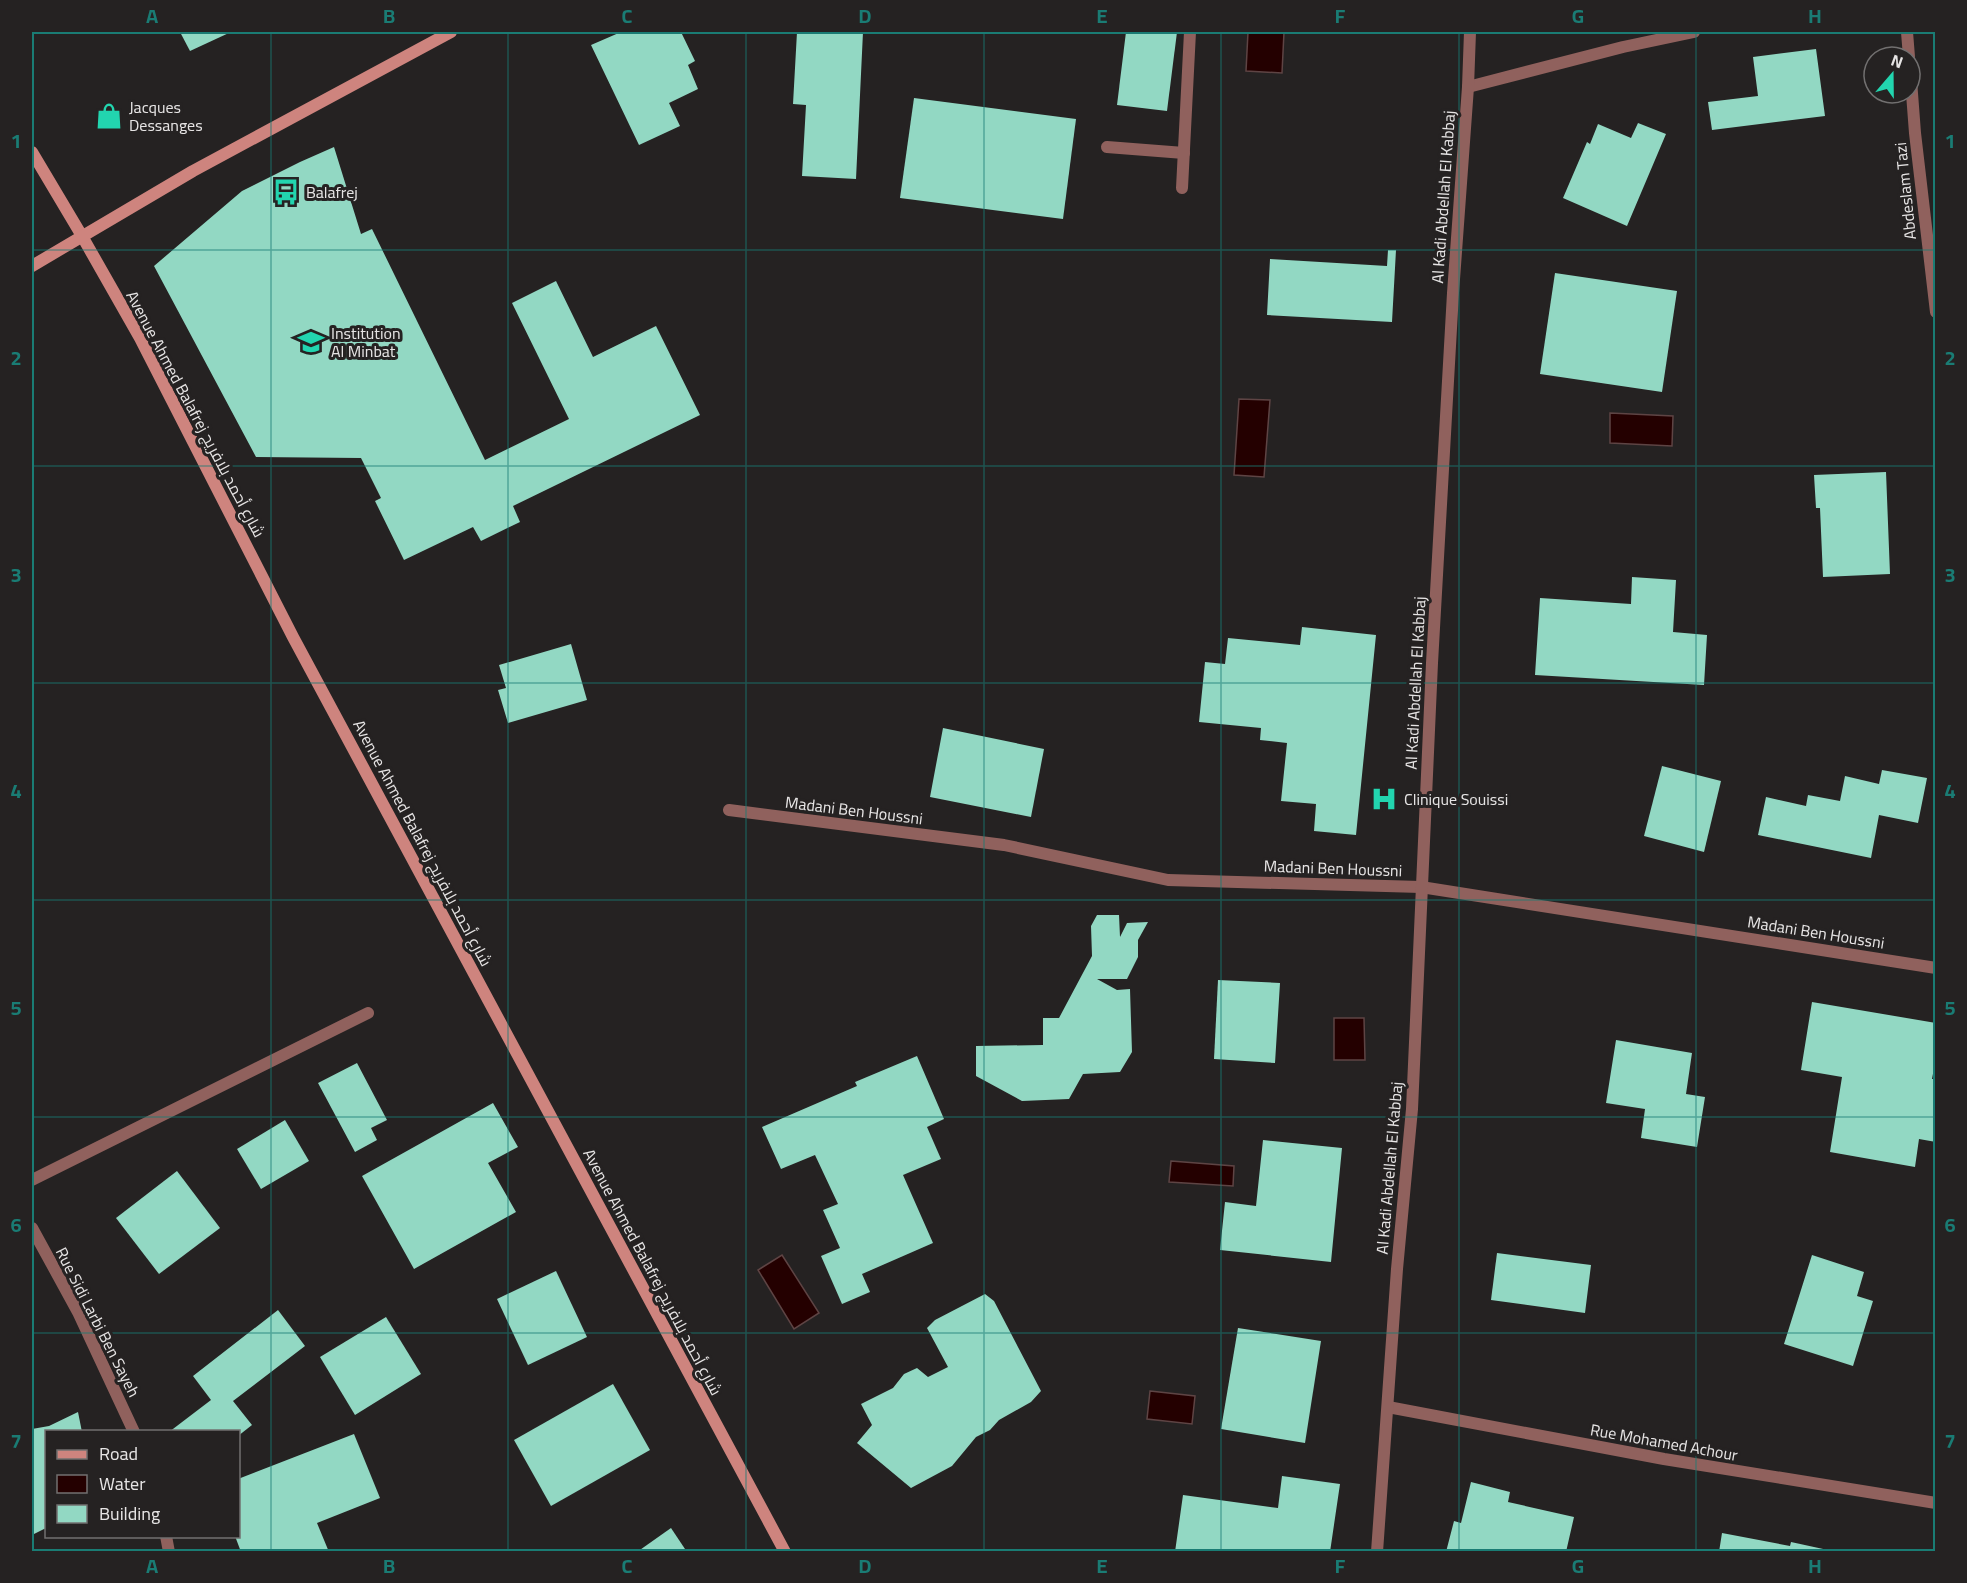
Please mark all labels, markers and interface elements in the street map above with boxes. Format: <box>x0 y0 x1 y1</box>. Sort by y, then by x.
text: A <box>146 0 158 34</box>
text: B <box>383 0 395 34</box>
text: C <box>622 0 633 34</box>
text: D <box>859 0 872 34</box>
text: E <box>1096 0 1108 34</box>
text: F <box>1335 0 1346 34</box>
text: G <box>1572 0 1584 34</box>
text: H <box>1808 0 1822 34</box>
north arrow <box>1862 45 1922 105</box>
text: N <box>1887 45 1907 77</box>
place label: Jacques Dessanges <box>129 92 203 140</box>
shop icon: Jacques Dessanges <box>94 101 124 131</box>
street label: Al Kadi Abdellah El Kabbaj <box>1422 110 1464 284</box>
text: 1 <box>10 122 22 159</box>
text: 1 <box>1944 122 1956 159</box>
street label: Abdeslam Tazi <box>1885 141 1925 241</box>
bus stop icon: Balafrej <box>271 177 301 207</box>
place label: Balafrej <box>306 177 358 207</box>
street label: Avenue Ahmed Balafrej شارع أحمد بلافريج <box>118 285 274 543</box>
place label: Institution Al Minbat <box>331 318 401 366</box>
school or university icon: Institution Al Minbat <box>296 327 326 357</box>
text: 2 <box>10 339 22 376</box>
text: 2 <box>1944 339 1956 376</box>
text: 3 <box>10 556 22 593</box>
text: 3 <box>1944 556 1956 593</box>
street label: Al Kadi Abdellah El Kabbaj <box>1395 596 1435 770</box>
street label: Avenue Ahmed Balafrej شارع أحمد بلافريج <box>345 714 501 972</box>
text: 4 <box>10 772 22 809</box>
text: 4 <box>1944 772 1956 809</box>
hospital icon: Clinique Souissi <box>1369 784 1399 814</box>
place label: Clinique Souissi <box>1404 784 1508 814</box>
street label: Madani Ben Houssni <box>783 787 925 833</box>
street label: Madani Ben Houssni <box>1263 851 1403 885</box>
street label: Madani Ben Houssni <box>1745 906 1887 958</box>
text: 5 <box>10 989 22 1026</box>
text: 5 <box>1944 989 1956 1026</box>
street label: Al Kadi Abdellah El Kabbaj <box>1367 1080 1411 1256</box>
street label: Avenue Ahmed Balafrej شارع أحمد بلافريج <box>575 1143 731 1401</box>
text: 6 <box>10 1206 22 1243</box>
text: 6 <box>1944 1206 1956 1243</box>
street label: Rue Sidi Larbi Ben Sayeh <box>47 1242 149 1402</box>
street label: Rue Mohamed Achour <box>1588 1414 1741 1470</box>
text: 7 <box>10 1422 22 1459</box>
text: 7 <box>1944 1422 1956 1459</box>
legend <box>45 1430 240 1538</box>
text: Road <box>99 1437 138 1470</box>
text: Water <box>99 1467 145 1500</box>
text: Building <box>99 1497 160 1530</box>
text: A <box>146 1547 158 1583</box>
text: B <box>383 1547 395 1583</box>
text: C <box>622 1547 633 1583</box>
text: D <box>859 1547 872 1583</box>
text: E <box>1096 1547 1108 1583</box>
text: F <box>1335 1547 1346 1583</box>
text: G <box>1572 1547 1584 1583</box>
text: H <box>1808 1547 1822 1583</box>

